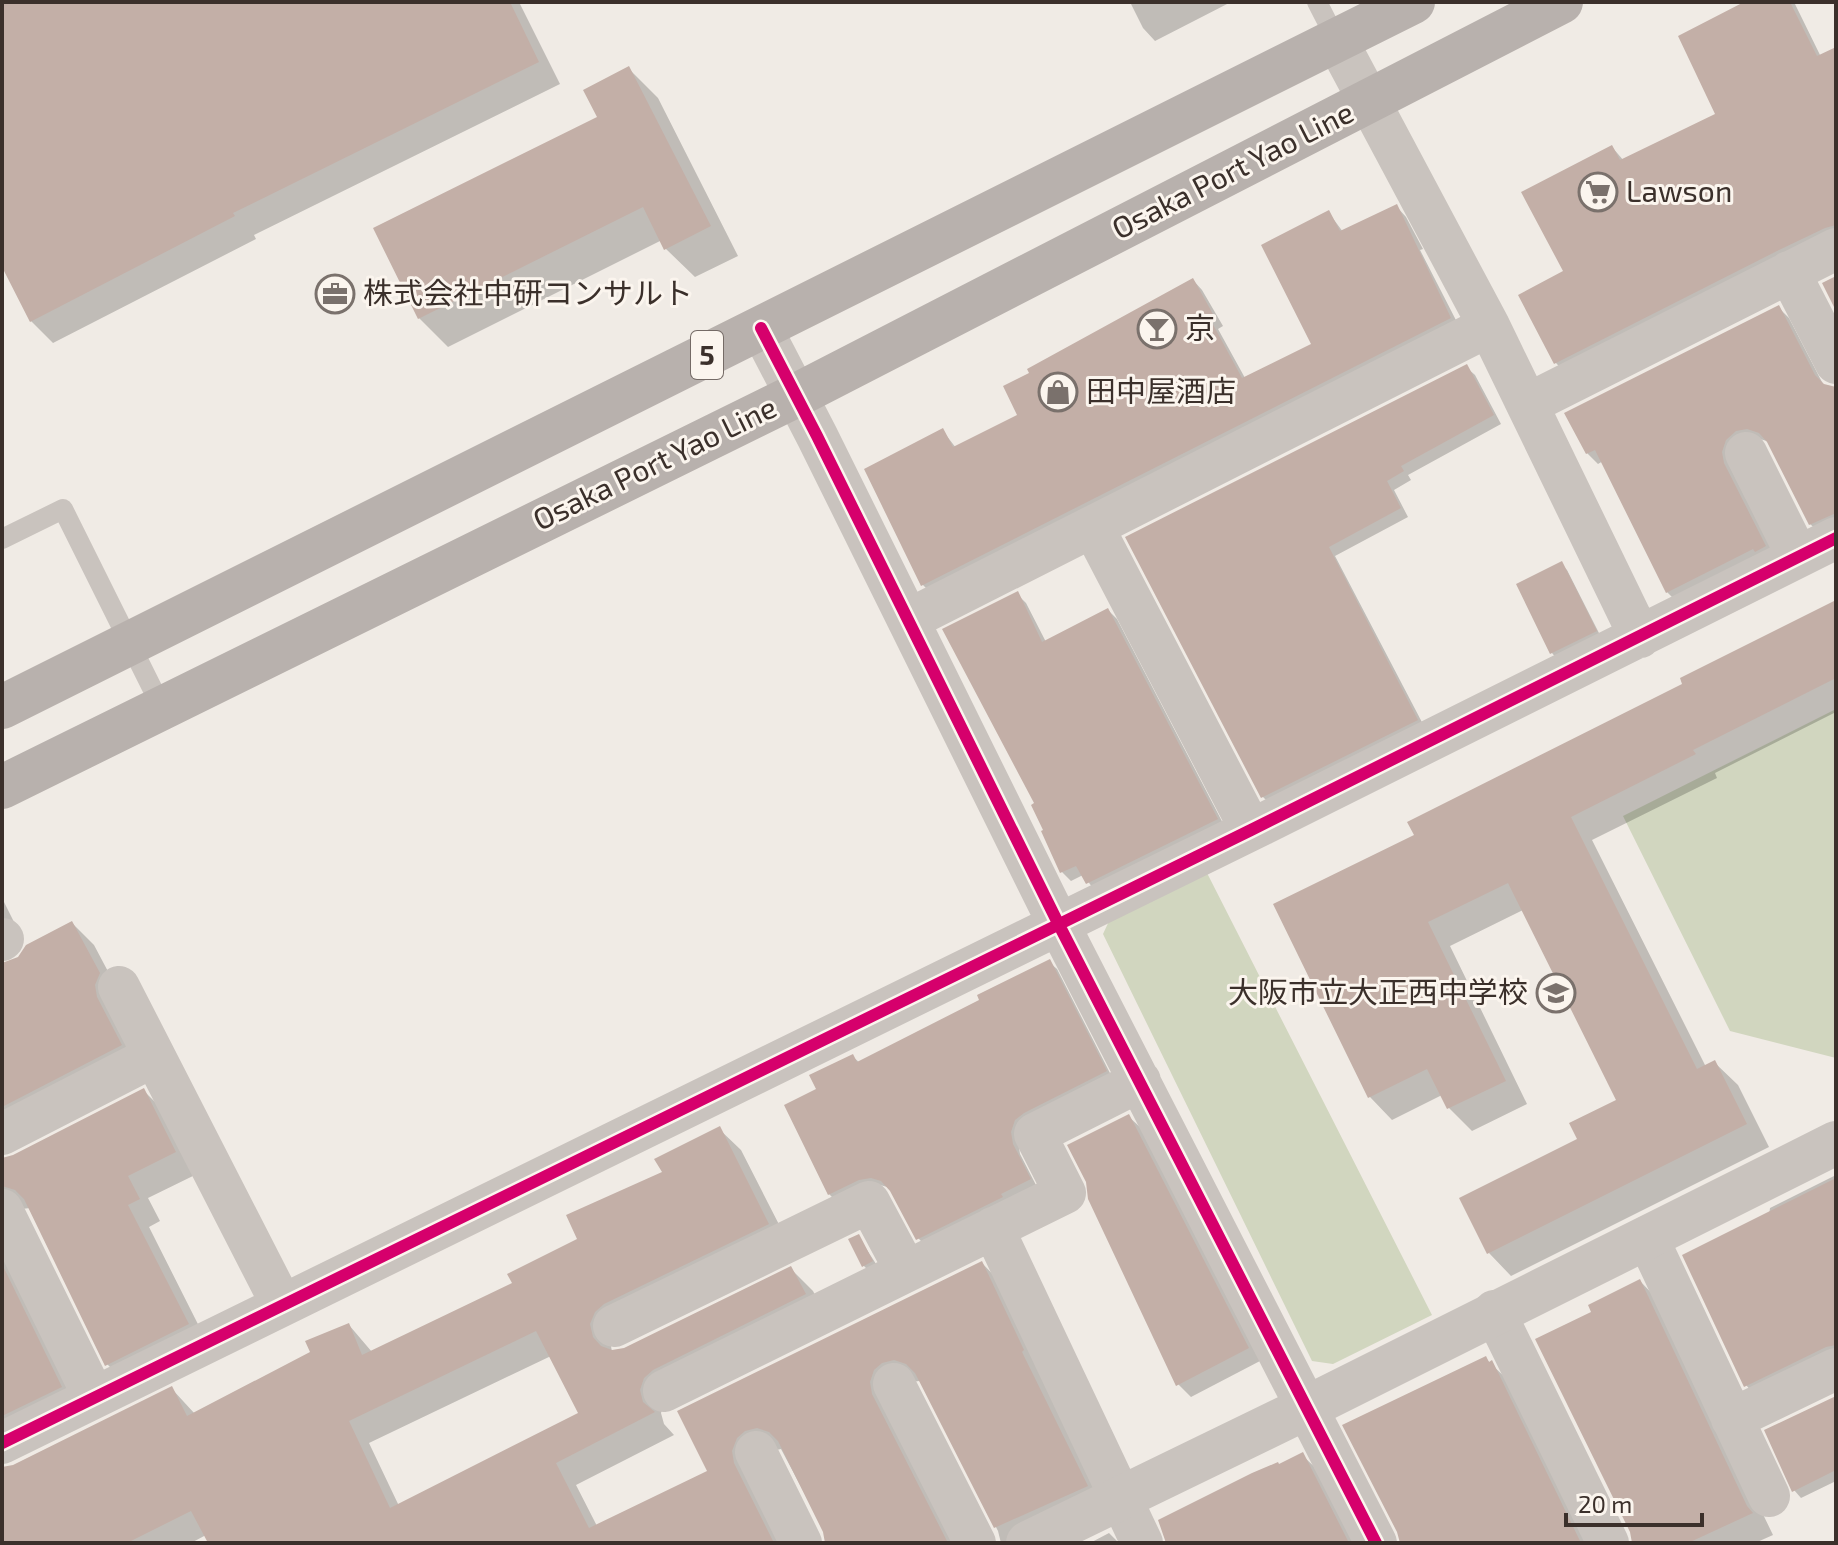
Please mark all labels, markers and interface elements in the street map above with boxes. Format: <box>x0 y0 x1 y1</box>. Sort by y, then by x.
street label: Osaka Port Yao Line <box>1105 93 1359 246</box>
supermarket icon: Lawson <box>1577 171 1619 213</box>
place label: Lawson <box>1626 172 1732 208</box>
office icon: 株式会社中研コンサルト <box>314 273 356 315</box>
place label: 株式会社中研コンサルト <box>363 274 693 310</box>
bar icon: 京 <box>1136 308 1178 350</box>
place label: 京 <box>1185 309 1215 345</box>
road number: 5 <box>691 331 723 379</box>
shop icon: 田中屋酒店 <box>1037 371 1079 413</box>
place label: 田中屋酒店 <box>1086 372 1236 408</box>
street label: Osaka Port Yao Line <box>527 388 782 537</box>
school or university icon: 大阪市立大正西中学校 <box>1535 972 1577 1014</box>
place label: 大阪市立大正西中学校 <box>1228 973 1528 1009</box>
scale bar <box>1566 1477 1702 1527</box>
text: 20 m <box>1578 1489 1632 1518</box>

